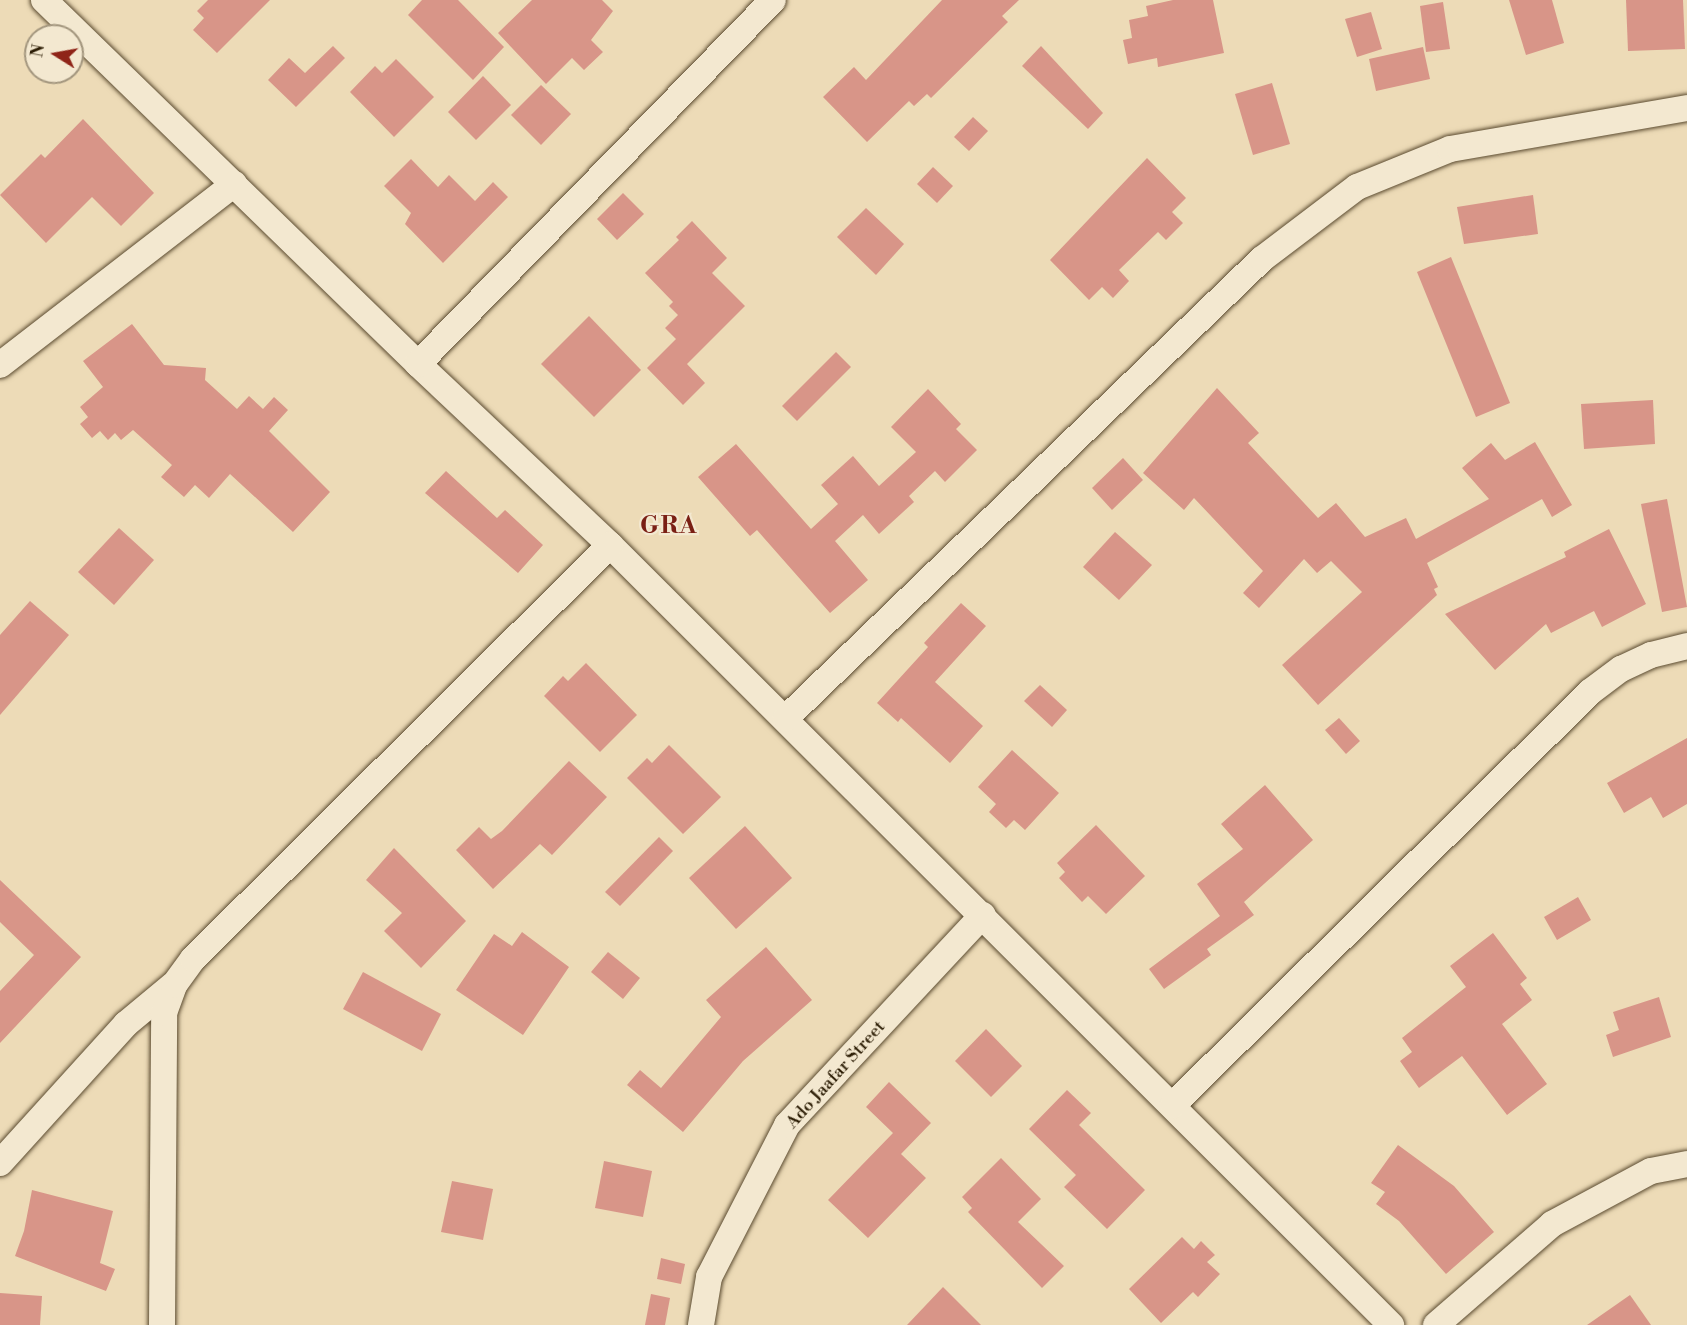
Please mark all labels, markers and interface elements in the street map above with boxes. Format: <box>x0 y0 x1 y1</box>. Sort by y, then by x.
north arrow <box>24 24 84 84</box>
text: N <box>27 43 49 59</box>
district label: GRA <box>640 513 698 541</box>
street label: Ado Jaafar Street <box>782 1017 890 1133</box>

